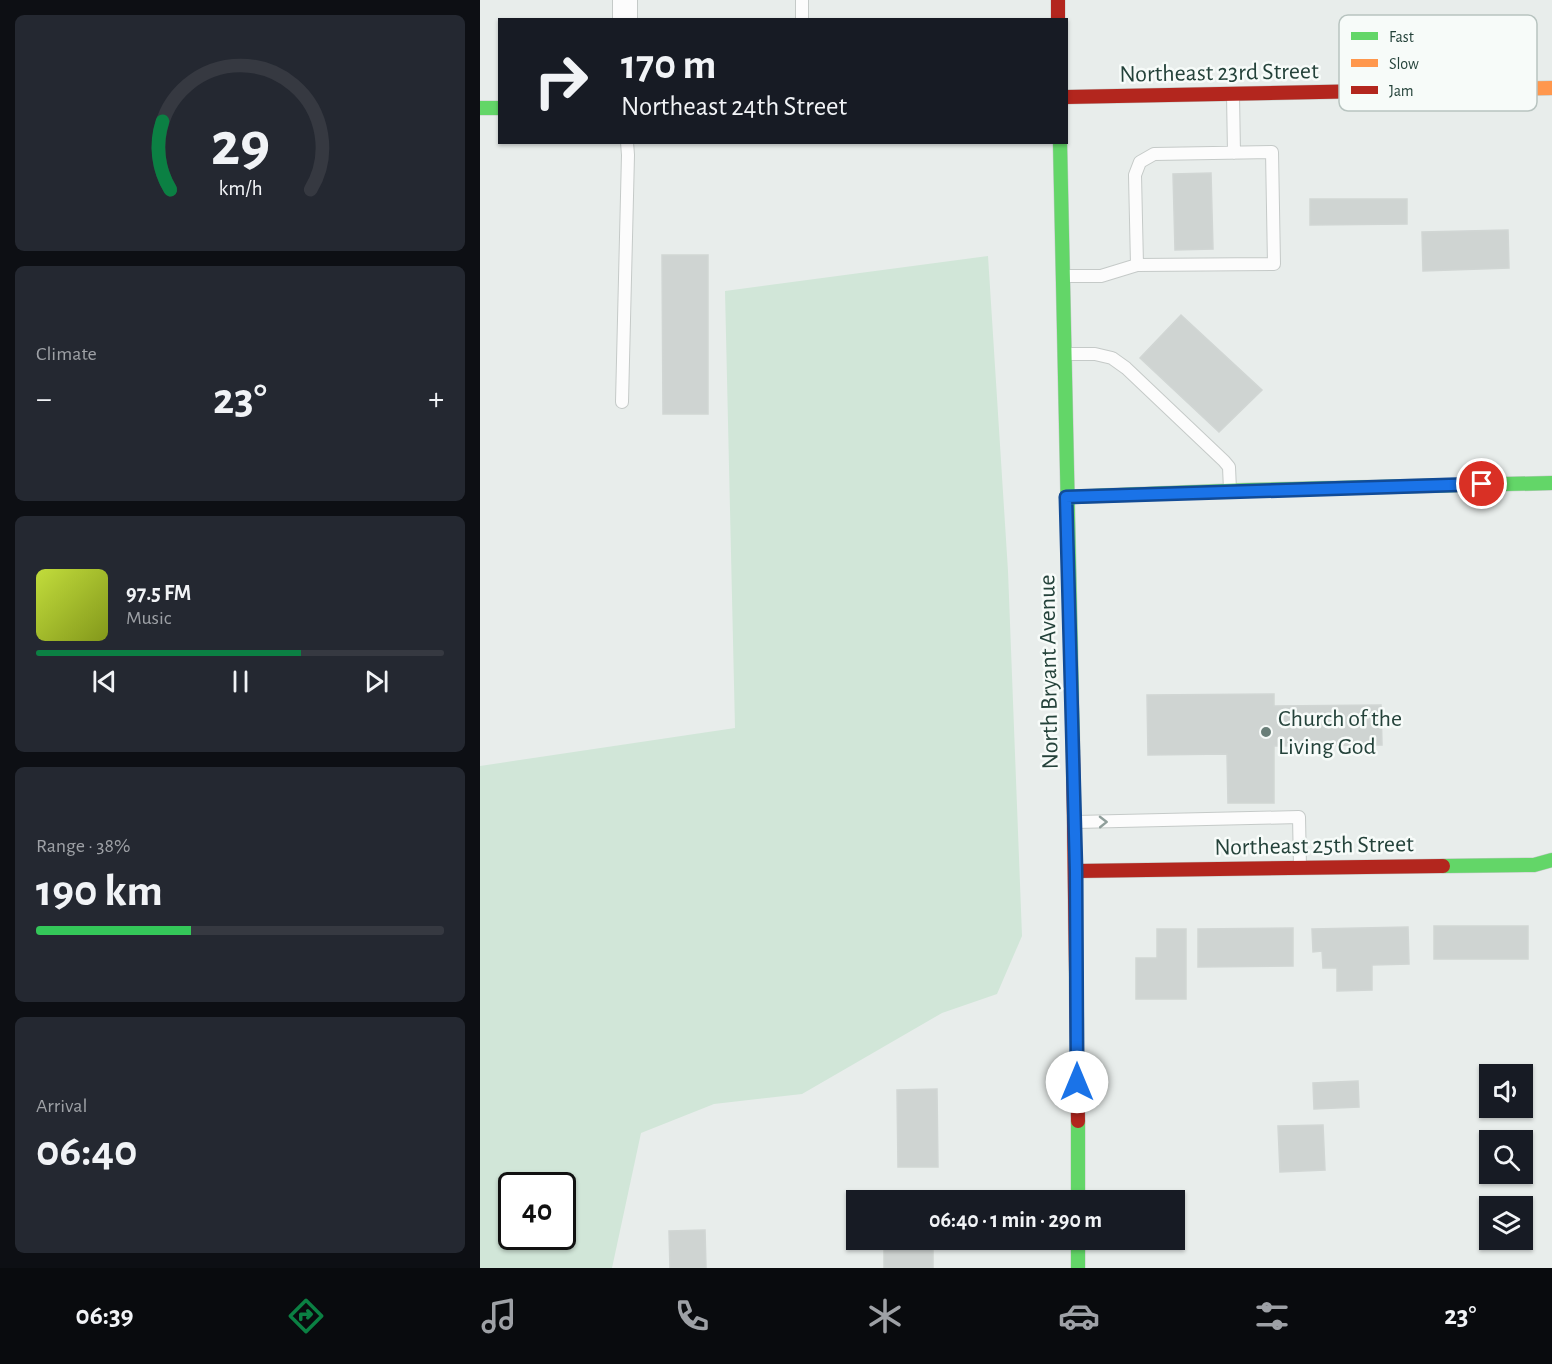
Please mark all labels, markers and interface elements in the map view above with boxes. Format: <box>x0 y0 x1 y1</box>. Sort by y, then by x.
legend <box>1339 15 1537 111</box>
text: Fast <box>1389 29 1414 45</box>
icon: right <box>522 42 600 120</box>
text: 170 m <box>621 44 716 86</box>
text: Slow <box>1389 56 1419 72</box>
street label: Northeast 23rd Street <box>1119 59 1319 87</box>
text: Jam <box>1389 83 1414 99</box>
text: Northeast 24th Street <box>621 93 847 120</box>
text: 29 <box>210 114 270 176</box>
text: km/h <box>218 178 262 199</box>
text: Climate <box>36 344 97 364</box>
text: 23° <box>213 377 267 422</box>
text: − <box>36 383 52 416</box>
text: + <box>428 383 444 416</box>
pin <box>1456 458 1507 509</box>
icon: arrive <box>1465 467 1498 500</box>
street label: North Bryant Avenue <box>1035 574 1063 770</box>
text: 97.5 FM <box>126 582 191 604</box>
text: Music <box>126 608 172 628</box>
icon: previous <box>88 665 121 698</box>
icon: pause <box>224 665 257 698</box>
icon: next <box>360 665 393 698</box>
place label: Church of the Living God <box>1278 707 1402 759</box>
marker: Church of the Living God <box>1259 725 1273 739</box>
one-way arrow <box>1099 815 1108 828</box>
street label: Northeast 25th Street <box>1214 832 1414 860</box>
text: Range · 38% <box>36 836 130 856</box>
text: 190 km <box>36 869 163 914</box>
position arrow <box>1045 1050 1109 1114</box>
map controls <box>1479 1064 1533 1250</box>
button: sound <box>1479 1064 1533 1118</box>
text: Arrival <box>36 1096 87 1116</box>
text: 06:40 <box>36 1129 138 1174</box>
button: search <box>1479 1130 1533 1184</box>
speed limit sign: 40 <box>498 1172 576 1250</box>
button: layers <box>1479 1196 1533 1250</box>
text: 06:40 · 1 min · 290 m <box>929 1209 1102 1231</box>
icon: directions <box>285 1295 327 1337</box>
icon: music <box>478 1295 520 1337</box>
icon: phone <box>671 1295 713 1337</box>
icon: climate <box>864 1295 906 1337</box>
icon: car <box>1058 1295 1100 1337</box>
icon: filters <box>1251 1295 1293 1337</box>
text: 06:39 <box>76 1302 134 1329</box>
text: 23° <box>1444 1302 1476 1329</box>

